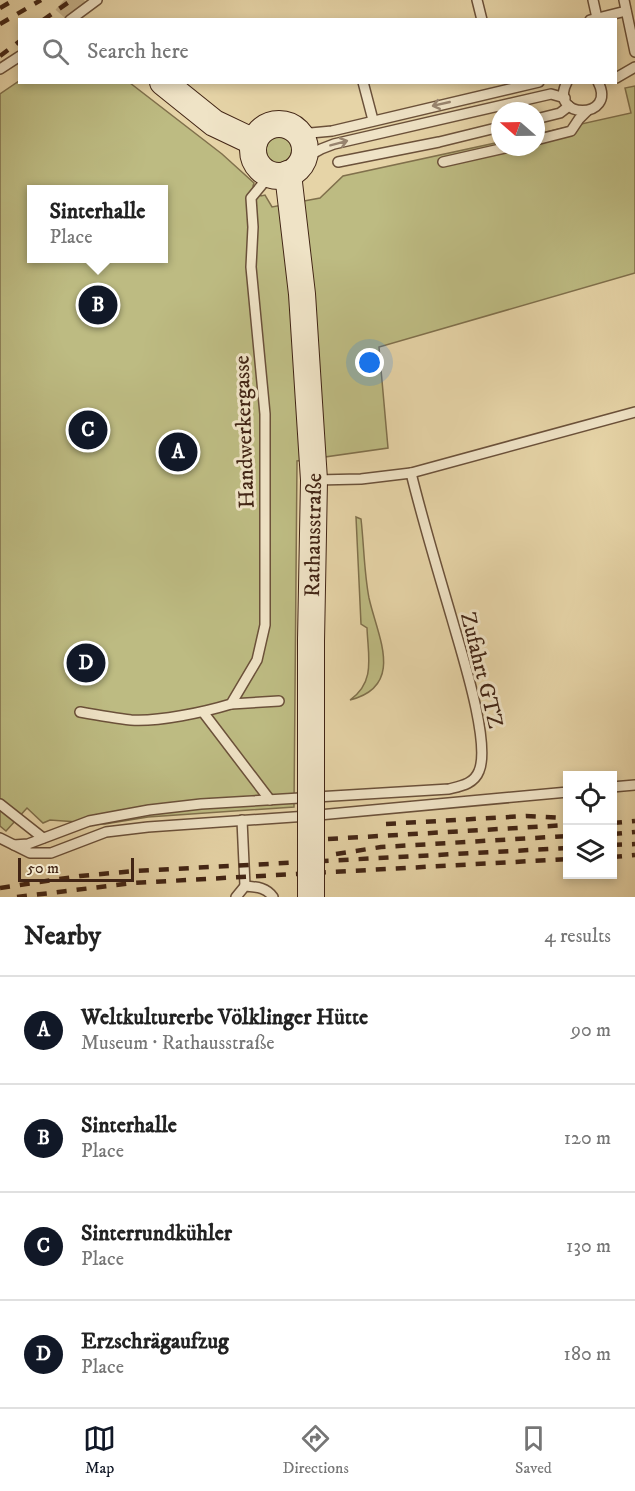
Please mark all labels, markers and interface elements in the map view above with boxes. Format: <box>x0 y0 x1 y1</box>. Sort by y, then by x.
search box <box>18 18 617 84</box>
icon: search <box>39 35 72 68</box>
text: Search here <box>87 38 189 65</box>
one-way arrow <box>432 99 451 110</box>
north arrow <box>491 102 545 156</box>
one-way arrow <box>329 137 348 149</box>
popup <box>27 185 168 263</box>
text: Sinterhalle <box>50 198 145 225</box>
text: Place <box>50 225 92 250</box>
pin: B <box>78 282 118 328</box>
your location <box>355 348 384 377</box>
street label: Handwerkergasse <box>228 355 261 509</box>
pin: C <box>68 408 107 452</box>
pin: A <box>158 430 198 474</box>
street label: Rathausstraße <box>299 473 328 597</box>
street label: Zufahrt GTZ <box>454 609 509 731</box>
pin: D <box>66 640 106 686</box>
map controls <box>563 771 617 879</box>
button: locate <box>563 771 617 825</box>
button: layers <box>563 825 617 879</box>
scale bar <box>18 855 134 882</box>
text: 50 m <box>27 858 59 878</box>
text: Nearby <box>24 920 101 953</box>
text: 4 results <box>544 924 611 949</box>
text: Weltkulturerbe Völklinger Hütte <box>81 1004 368 1031</box>
text: A <box>37 1018 50 1043</box>
text: 90 m <box>571 1018 611 1043</box>
text: Museum · Rathausstraße <box>81 1031 275 1056</box>
text: Sinterhalle <box>81 1112 177 1139</box>
text: B <box>37 1126 50 1151</box>
text: 120 m <box>564 1126 611 1151</box>
text: Place <box>81 1139 124 1164</box>
text: Sinterrundkühler <box>81 1220 232 1247</box>
text: C <box>37 1234 50 1259</box>
text: 130 m <box>566 1234 611 1259</box>
text: Place <box>81 1247 124 1272</box>
text: Erzschrägaufzug <box>81 1328 229 1355</box>
text: D <box>36 1342 51 1367</box>
text: 180 m <box>564 1342 611 1367</box>
text: Place <box>81 1355 124 1380</box>
tab: Map <box>83 1422 116 1478</box>
tab: Directions <box>282 1422 349 1478</box>
tab: Saved <box>515 1422 552 1478</box>

